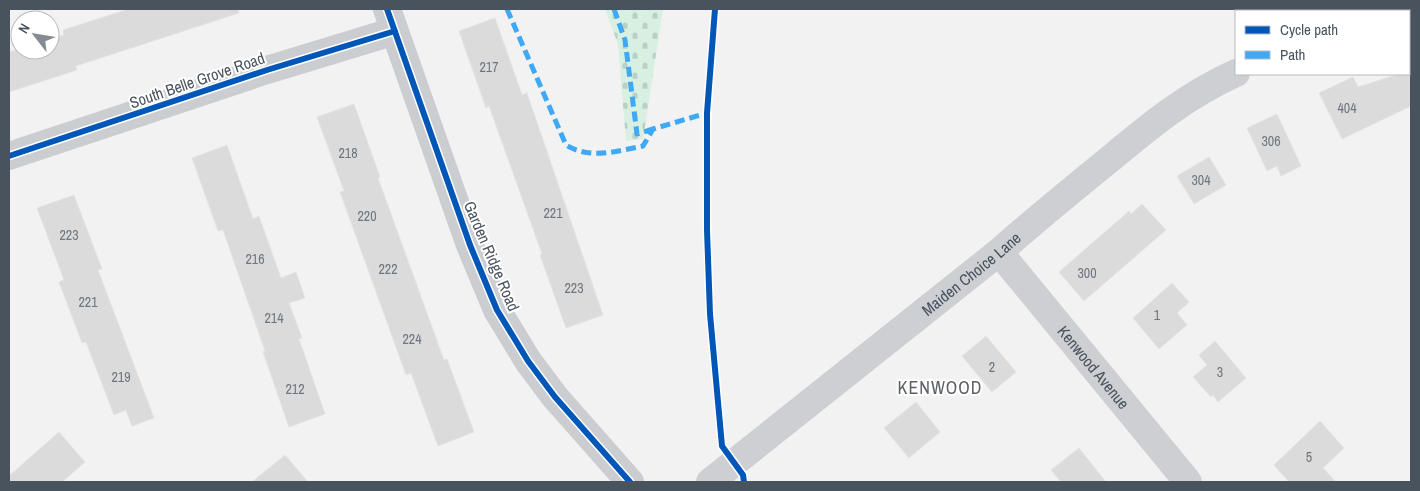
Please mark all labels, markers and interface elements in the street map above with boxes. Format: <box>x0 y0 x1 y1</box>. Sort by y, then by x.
north arrow <box>10 10 60 60</box>
legend <box>1235 10 1410 75</box>
text: Cycle path <box>1280 19 1338 40</box>
text: N <box>14 20 34 36</box>
text: Path <box>1280 44 1305 65</box>
street label: South Belle Grove Road <box>127 47 267 113</box>
house number: 217 <box>479 58 499 76</box>
house number: 404 <box>1337 99 1357 117</box>
house number: 306 <box>1261 132 1281 150</box>
house number: 218 <box>338 144 358 162</box>
house number: 304 <box>1191 171 1211 189</box>
street label: Garden Ridge Road <box>459 198 525 314</box>
house number: 221 <box>543 204 563 222</box>
house number: 220 <box>357 207 377 225</box>
house number: 223 <box>59 226 79 244</box>
street label: Maiden Choice Lane <box>917 227 1025 321</box>
house number: 216 <box>245 250 265 268</box>
house number: 222 <box>378 260 398 278</box>
house number: 300 <box>1077 264 1097 282</box>
house number: 223 <box>564 279 584 297</box>
house number: 221 <box>78 293 98 311</box>
house number: 1 <box>1154 306 1161 324</box>
house number: 214 <box>264 309 284 327</box>
street label: Kenwood Avenue <box>1053 321 1134 413</box>
house number: 224 <box>402 330 422 348</box>
house number: 2 <box>989 358 995 376</box>
house number: 3 <box>1217 363 1223 381</box>
house number: 219 <box>111 368 131 386</box>
district label: KENWOOD <box>898 375 982 400</box>
house number: 212 <box>285 380 305 398</box>
house number: 5 <box>1306 448 1312 466</box>

